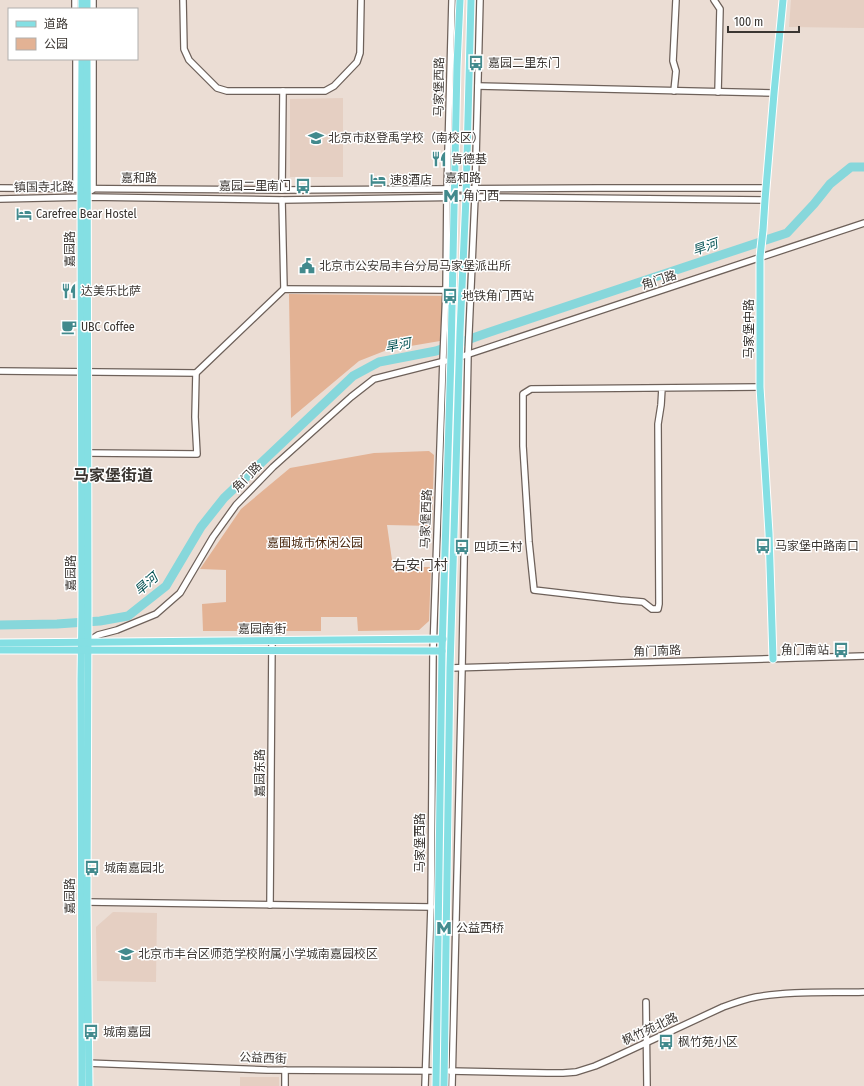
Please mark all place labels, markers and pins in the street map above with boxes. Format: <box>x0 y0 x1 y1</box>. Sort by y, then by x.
bus stop icon: 嘉园二里东门 <box>467 54 485 72</box>
place label: 嘉园二里东门 <box>488 56 560 70</box>
school or university icon: 北京市赵登禹学校（南校区） <box>307 129 325 147</box>
place label: 北京市赵登禹学校（南校区） <box>328 131 484 145</box>
restaurant icon: 肯德基 <box>430 150 448 168</box>
place label: 肯德基 <box>451 152 487 166</box>
hotel icon: 速8酒店 <box>369 171 387 189</box>
place label: 速8酒店 <box>390 173 432 187</box>
bus stop icon: 嘉园二里南门 <box>294 177 312 195</box>
place label: 嘉园二里南门 <box>219 179 291 193</box>
metro station icon: 角门西 <box>442 187 460 205</box>
place label: 角门西 <box>463 189 499 203</box>
hotel icon: Carefree Bear Hostel <box>15 205 33 223</box>
place label: Carefree Bear Hostel <box>36 207 137 221</box>
public building icon: 北京市公安局丰台分局马家堡派出所 <box>298 257 316 275</box>
place label: 北京市公安局丰台分局马家堡派出所 <box>319 259 511 273</box>
restaurant icon: 达美乐比萨 <box>60 282 78 300</box>
place label: 达美乐比萨 <box>81 284 141 298</box>
bus stop icon: 地铁角门西站 <box>441 287 459 305</box>
place label: 地铁角门西站 <box>462 289 534 303</box>
cafe icon: UBC Coffee <box>60 318 78 336</box>
place label: UBC Coffee <box>81 320 135 334</box>
bus stop icon: 马家堡中路南口 <box>754 537 772 555</box>
bus stop icon: 四顷三村 <box>453 538 471 556</box>
place label: 马家堡中路南口 <box>775 539 859 553</box>
place label: 四顷三村 <box>474 540 523 554</box>
bus stop icon: 角门南站 <box>832 641 850 659</box>
place label: 角门南站 <box>781 643 829 657</box>
bus stop icon: 城南嘉园北 <box>83 859 101 877</box>
place label: 城南嘉园北 <box>104 861 164 875</box>
metro station icon: 公益西桥 <box>435 919 453 937</box>
place label: 公益西桥 <box>456 921 504 935</box>
school or university icon: 北京市丰台区师范学校附属小学城南嘉园校区 <box>117 945 135 963</box>
place label: 北京市丰台区师范学校附属小学城南嘉园校区 <box>138 947 378 961</box>
bus stop icon: 城南嘉园 <box>82 1023 100 1041</box>
place label: 城南嘉园 <box>103 1025 151 1039</box>
bus stop icon: 枫竹苑小区 <box>657 1033 675 1051</box>
place label: 枫竹苑小区 <box>678 1035 738 1049</box>

